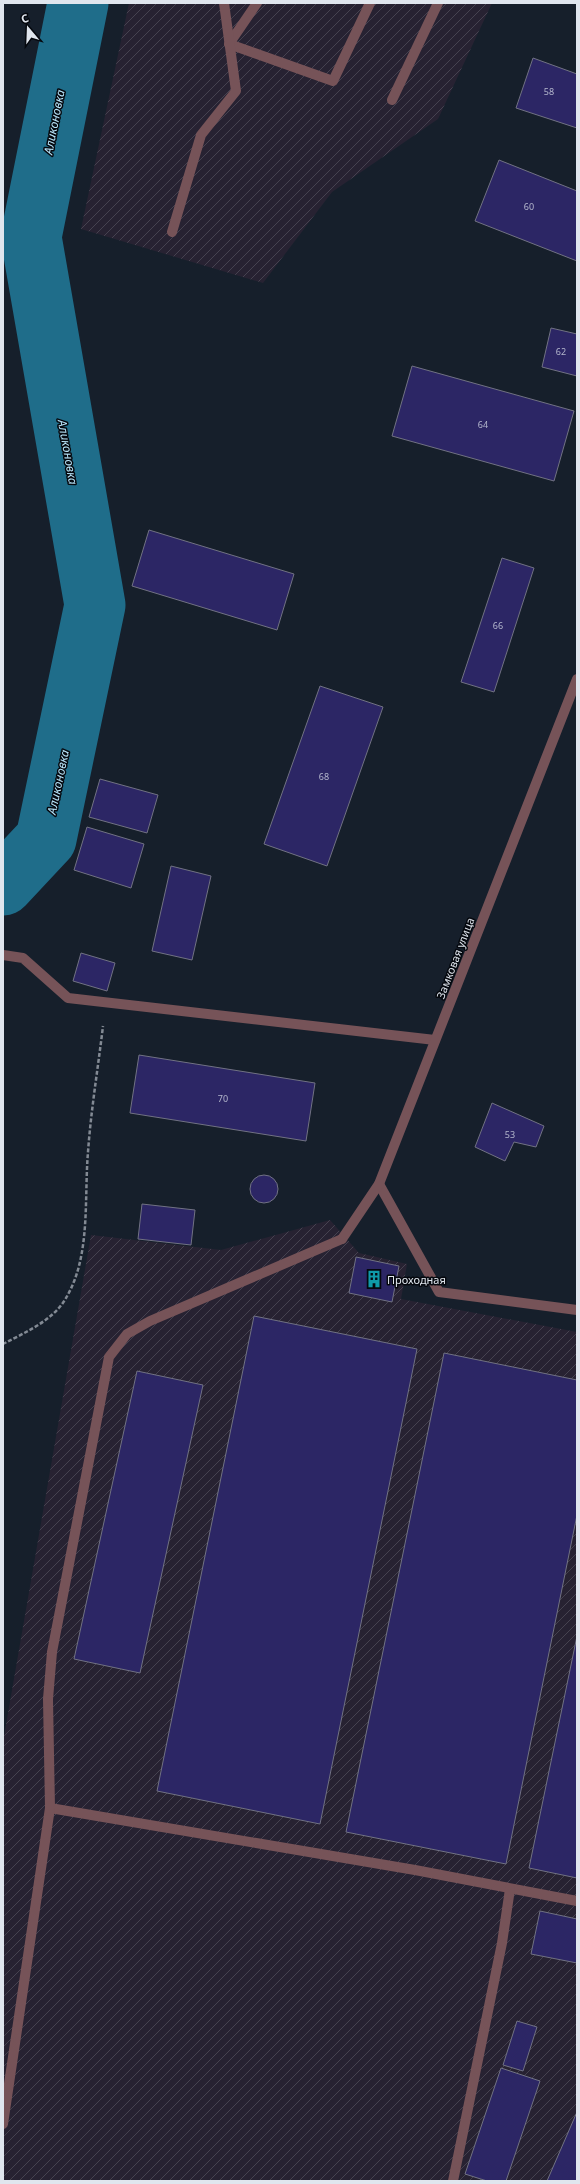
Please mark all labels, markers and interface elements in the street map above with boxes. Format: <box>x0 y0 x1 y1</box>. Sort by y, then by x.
north arrow <box>8 8 48 48</box>
text: С <box>19 10 30 26</box>
house number: 58 <box>544 85 554 98</box>
water label: Аликоновка <box>39 88 69 157</box>
house number: 60 <box>524 200 534 213</box>
house number: 62 <box>556 345 566 358</box>
water label: Аликоновка <box>54 417 82 486</box>
house number: 64 <box>478 418 488 431</box>
house number: 66 <box>493 619 503 632</box>
water label: Аликоновка <box>43 748 73 817</box>
house number: 68 <box>319 770 329 783</box>
street label: Замковая улица <box>433 915 477 1001</box>
house number: 70 <box>218 1092 228 1105</box>
house number: 53 <box>505 1128 515 1141</box>
building icon: Проходная <box>364 1269 384 1289</box>
place label: Проходная <box>387 1272 446 1287</box>

